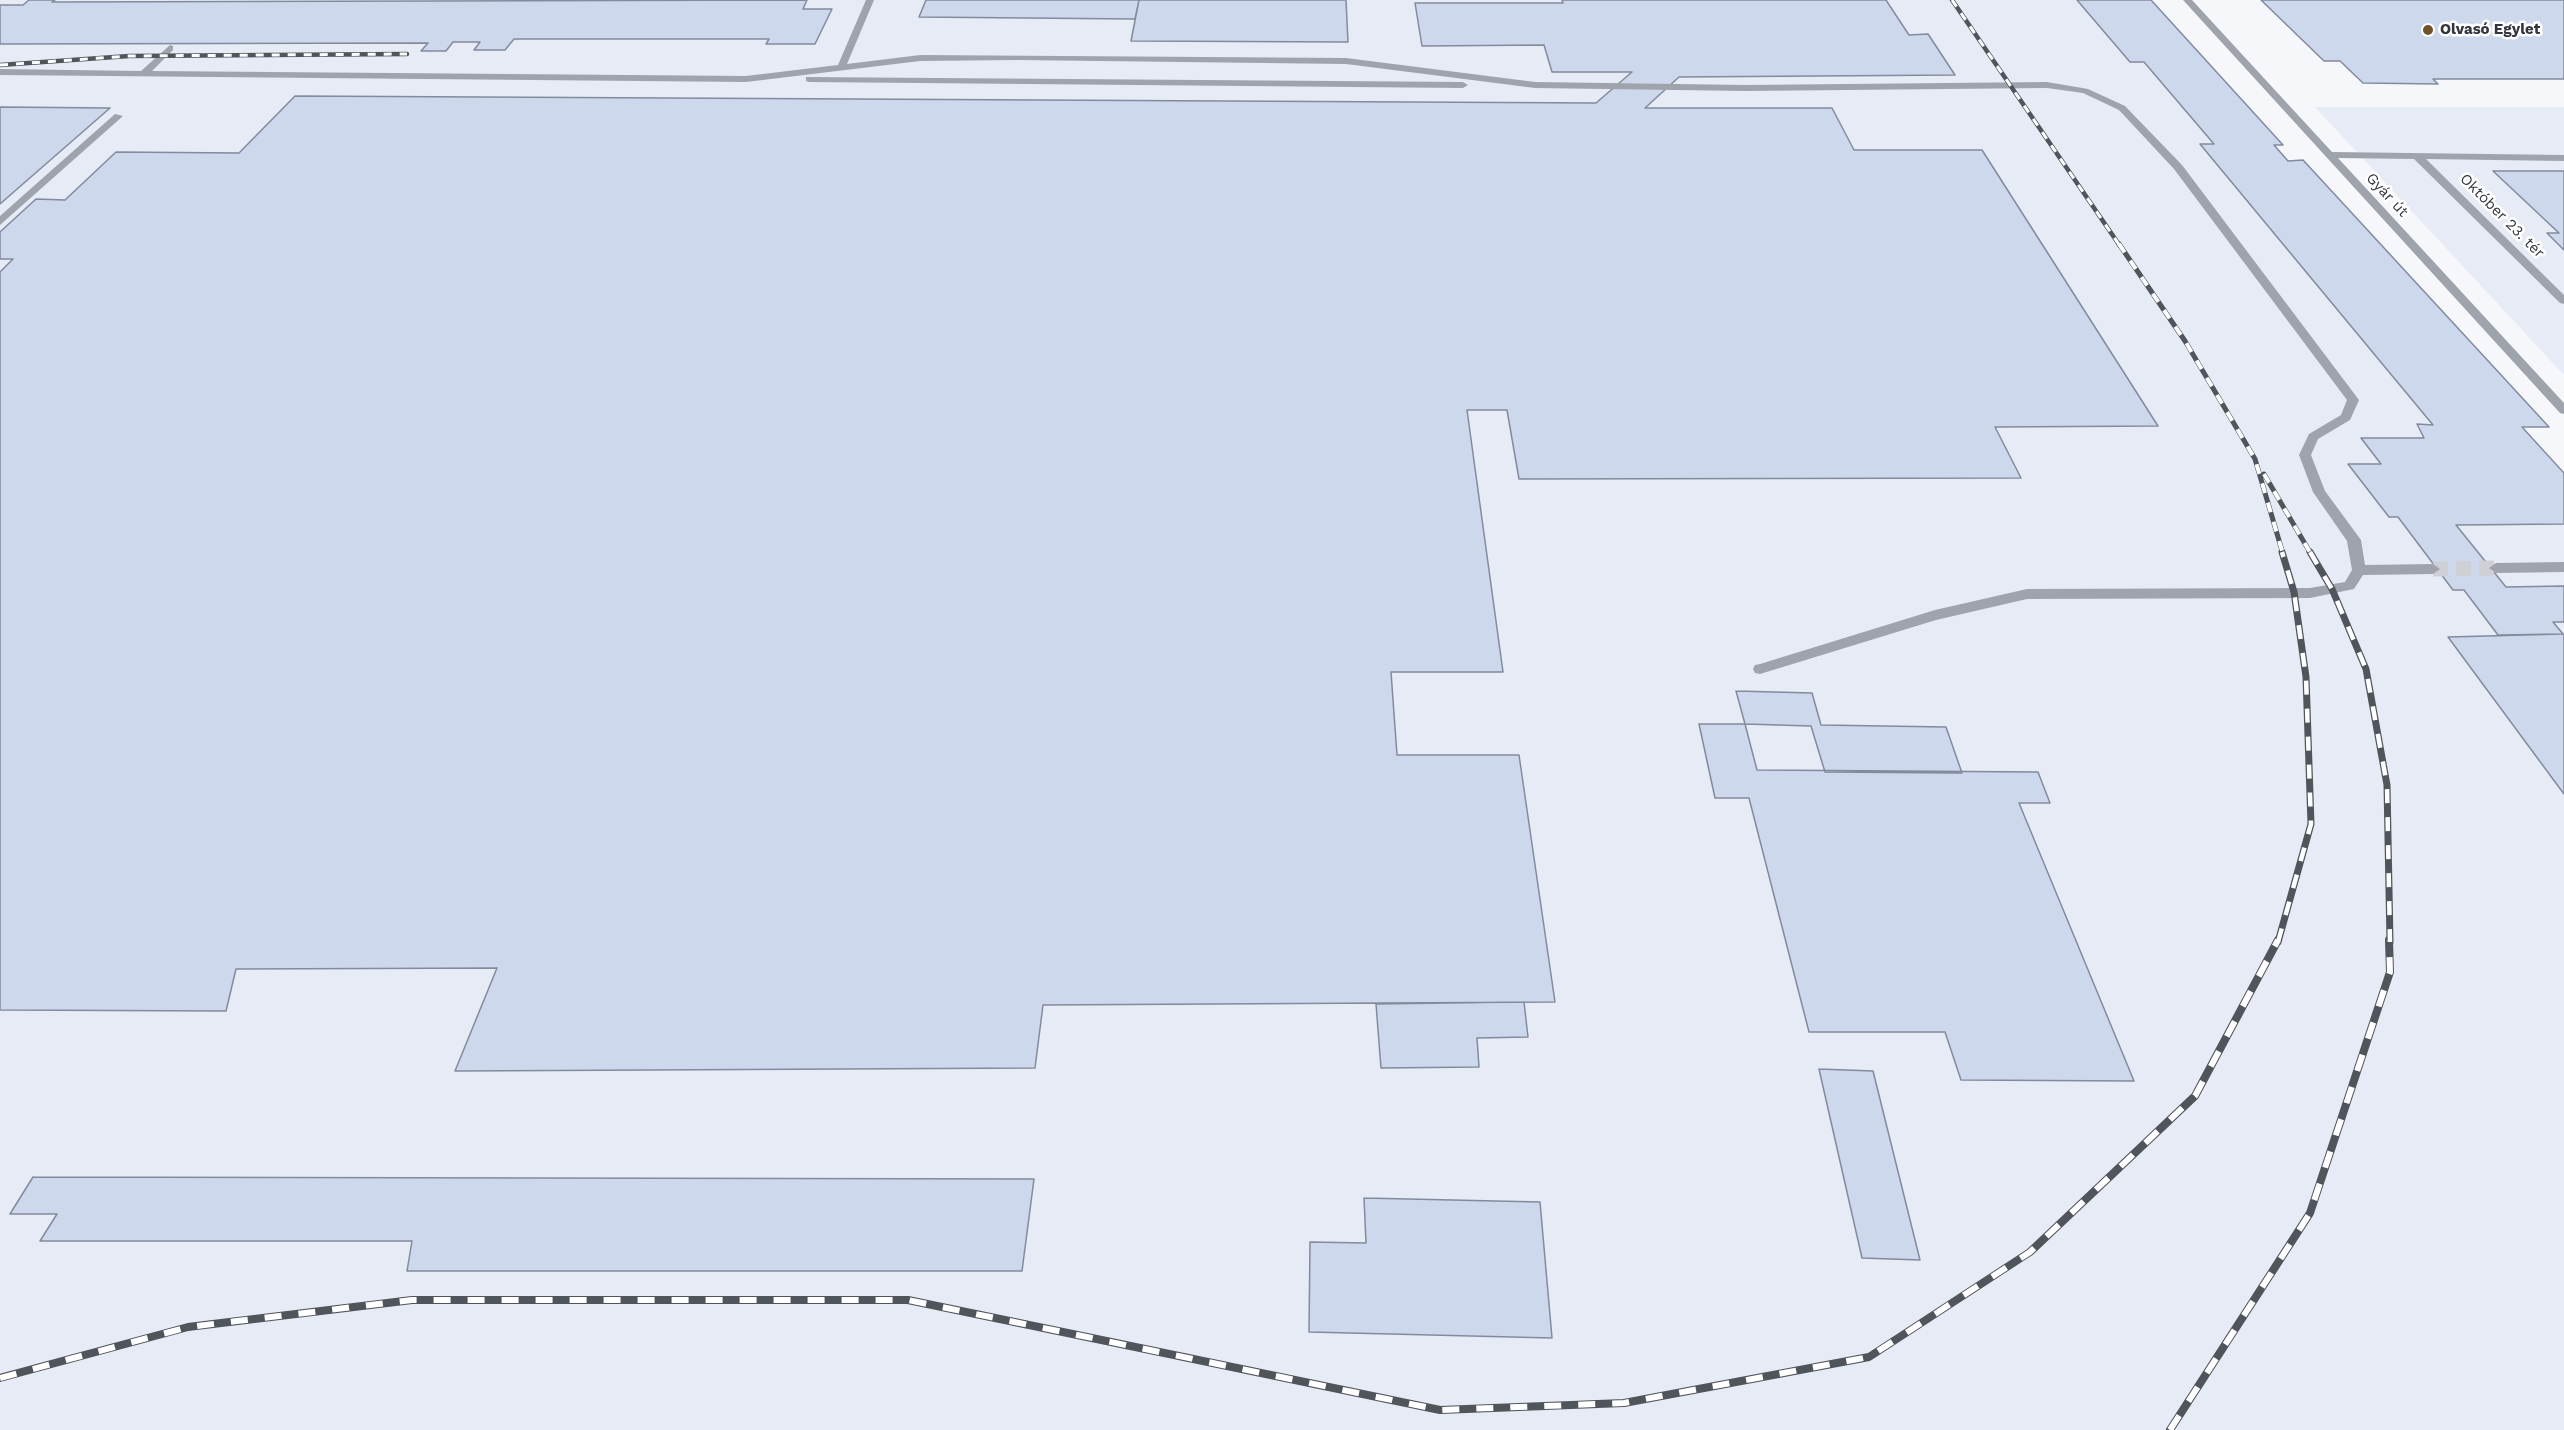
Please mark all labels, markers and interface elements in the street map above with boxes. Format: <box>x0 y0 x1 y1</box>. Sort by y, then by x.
place label: Olvasó Egylet <box>2440 21 2540 39</box>
marker: Olvasó Egylet <box>2421 23 2435 37</box>
street label: Gyár út <box>2362 169 2412 221</box>
street label: Október 23. tér <box>2456 170 2548 262</box>

